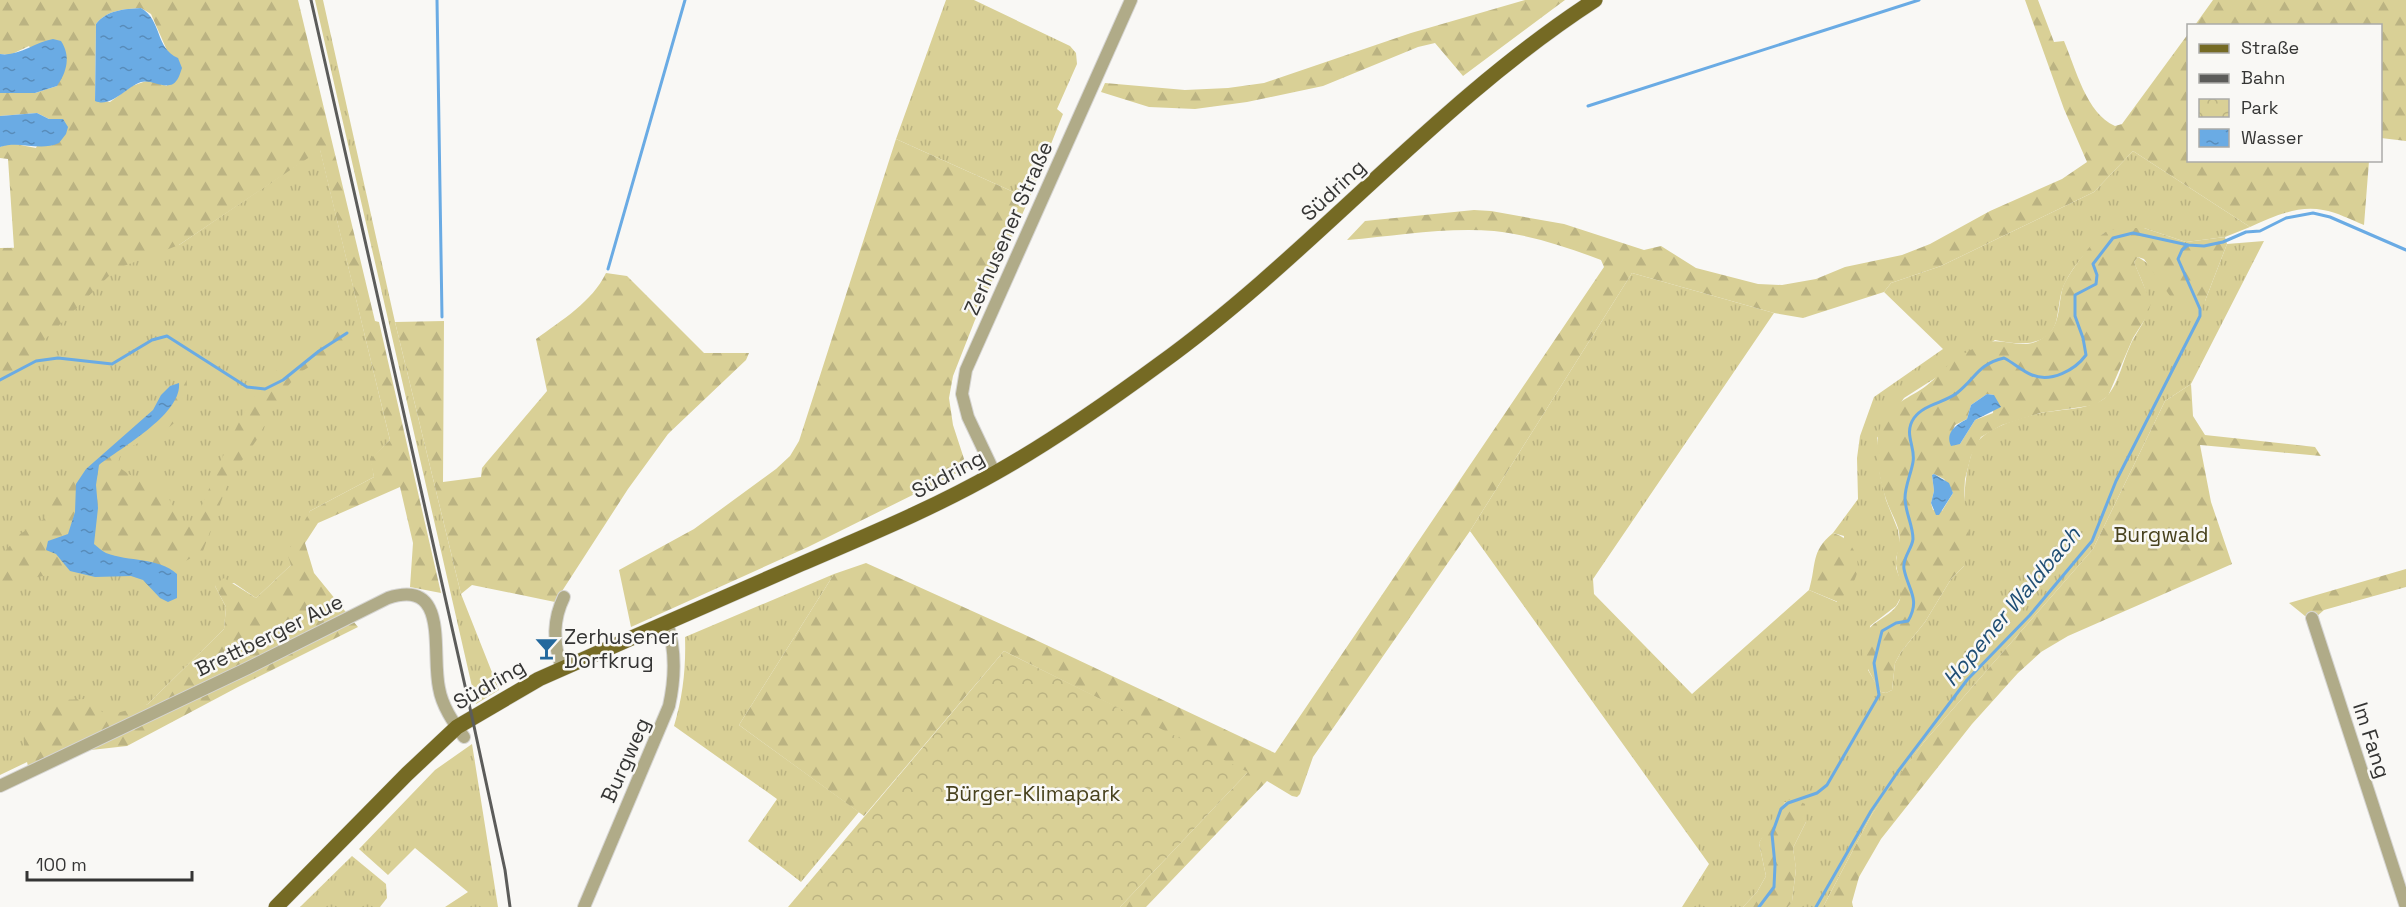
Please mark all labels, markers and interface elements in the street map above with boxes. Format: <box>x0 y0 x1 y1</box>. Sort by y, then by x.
legend <box>2187 24 2382 162</box>
text: Straße <box>2241 36 2299 59</box>
text: Bahn <box>2241 66 2285 89</box>
text: Park <box>2241 96 2279 119</box>
text: Wasser <box>2241 126 2303 149</box>
street label: Zerhusener Straße <box>958 137 1058 319</box>
street label: Südring <box>1295 153 1371 227</box>
street label: Südring <box>907 444 989 504</box>
water label: Hopener Waldbach <box>1936 520 2086 692</box>
park label: Burgwald <box>2113 521 2209 548</box>
street label: Brettberger Aue <box>191 588 347 682</box>
place label: Zerhusener Dorfkrug <box>564 623 679 674</box>
bar icon: Zerhusener Dorfkrug <box>533 635 559 661</box>
street label: Südring <box>448 653 530 715</box>
street label: Im Fang <box>2347 699 2397 781</box>
street label: Burgweg <box>594 713 656 807</box>
park label: Bürger-Klimapark <box>945 780 1121 807</box>
scale bar <box>27 844 192 882</box>
text: 100 m <box>36 853 87 876</box>

